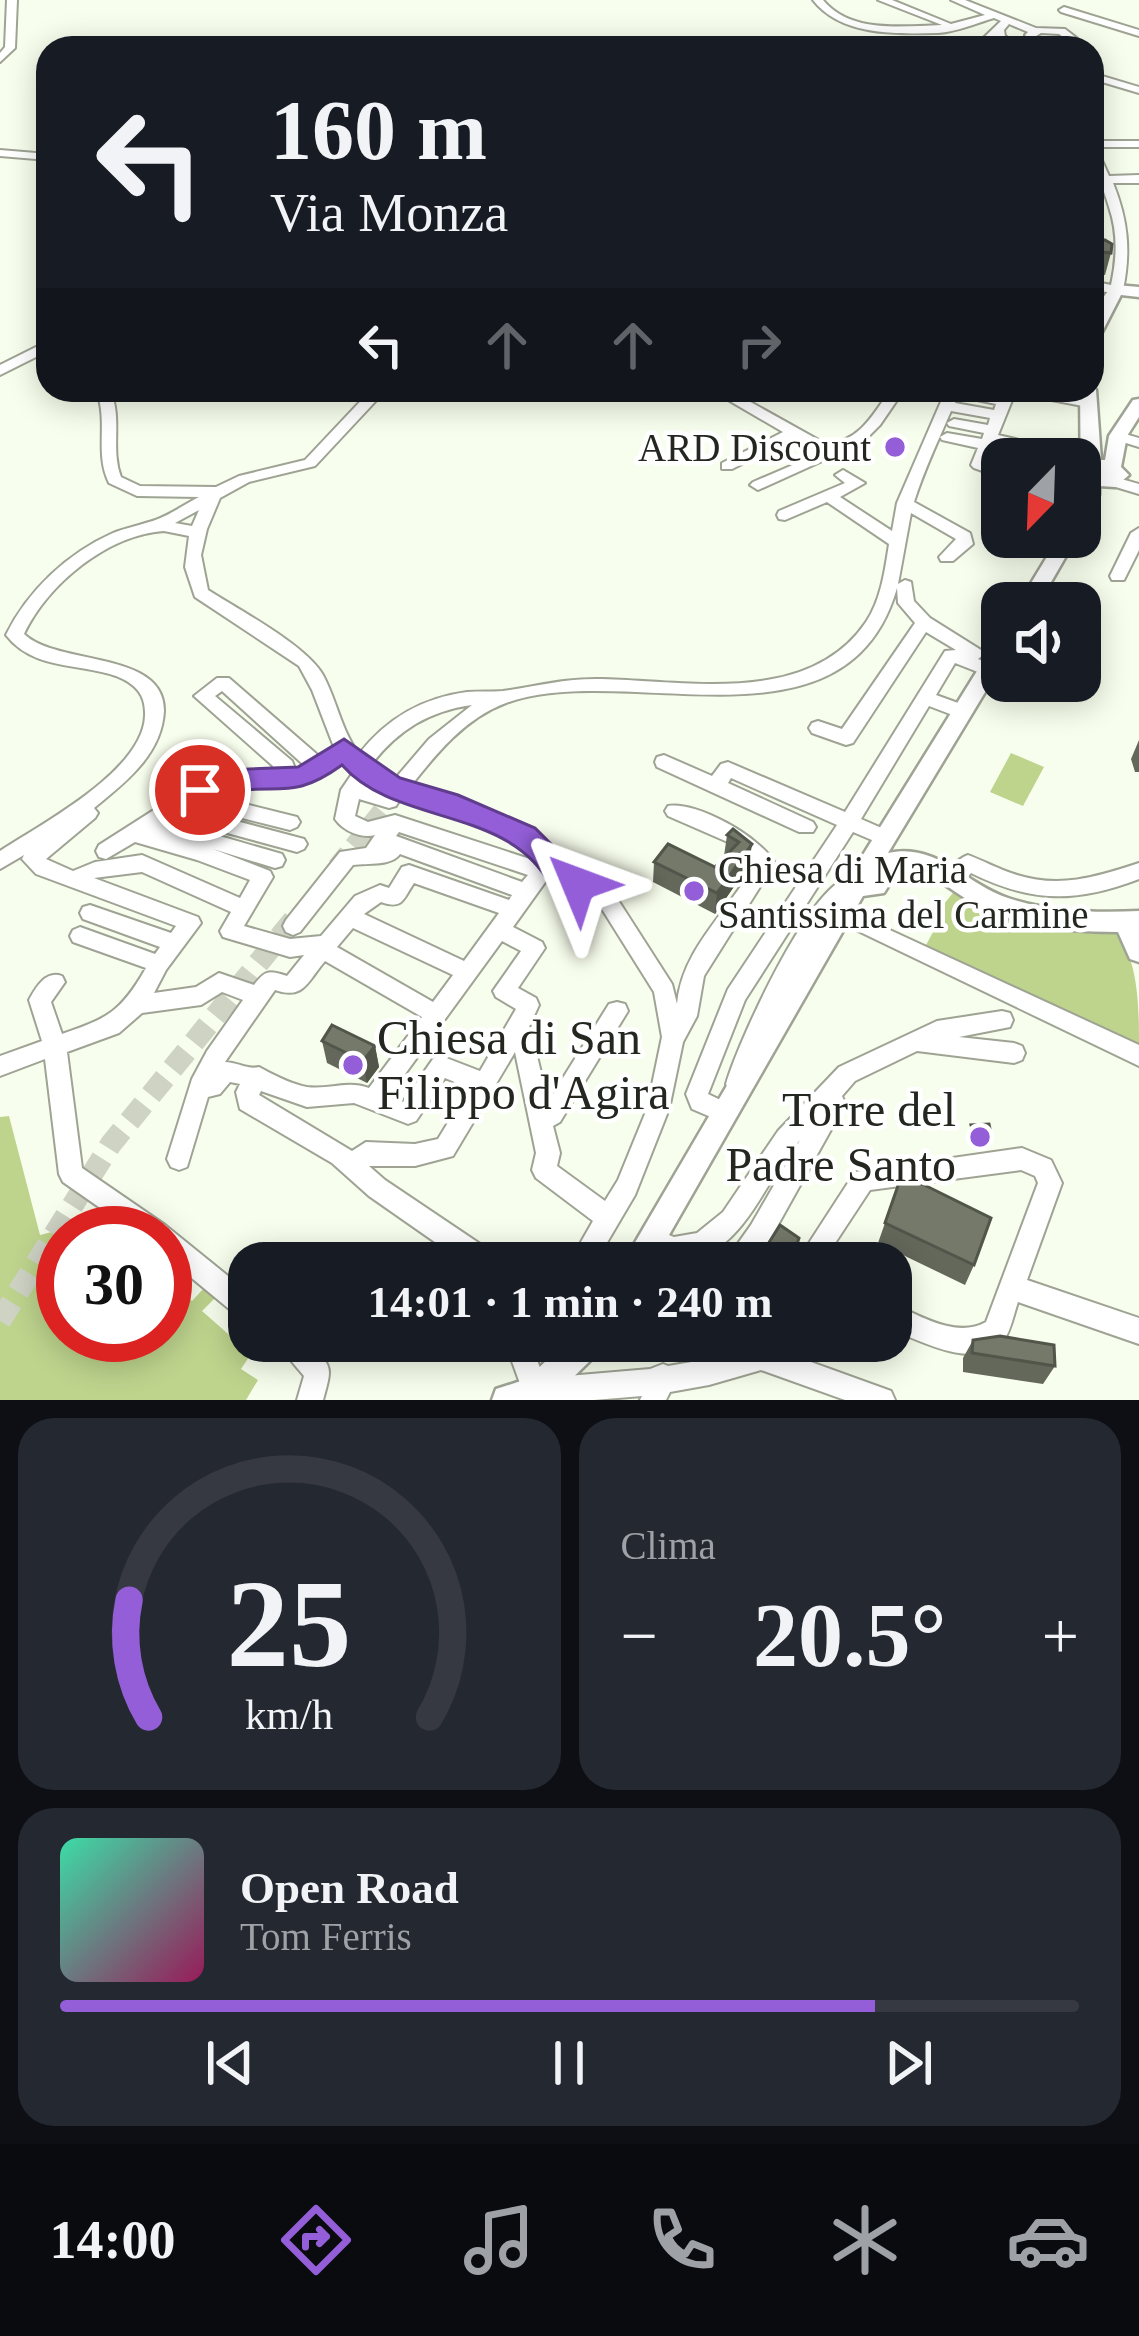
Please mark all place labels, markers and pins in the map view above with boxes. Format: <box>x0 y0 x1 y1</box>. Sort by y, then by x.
place label: ARD Discount <box>638 426 871 469</box>
marker: ARD Discount <box>882 434 908 460</box>
pin <box>149 739 251 841</box>
place label: Chiesa di Maria Santissima del Carmine <box>718 848 1088 936</box>
marker: Chiesa di Maria Santissima del Carmine <box>681 878 707 904</box>
place label: Chiesa di San Filippo d'Agira <box>377 1011 670 1119</box>
marker: Chiesa di San Filippo d'Agira <box>340 1052 366 1078</box>
place label: Torre del Padre Santo <box>725 1083 956 1191</box>
marker: Torre del Padre Santo <box>967 1124 993 1150</box>

